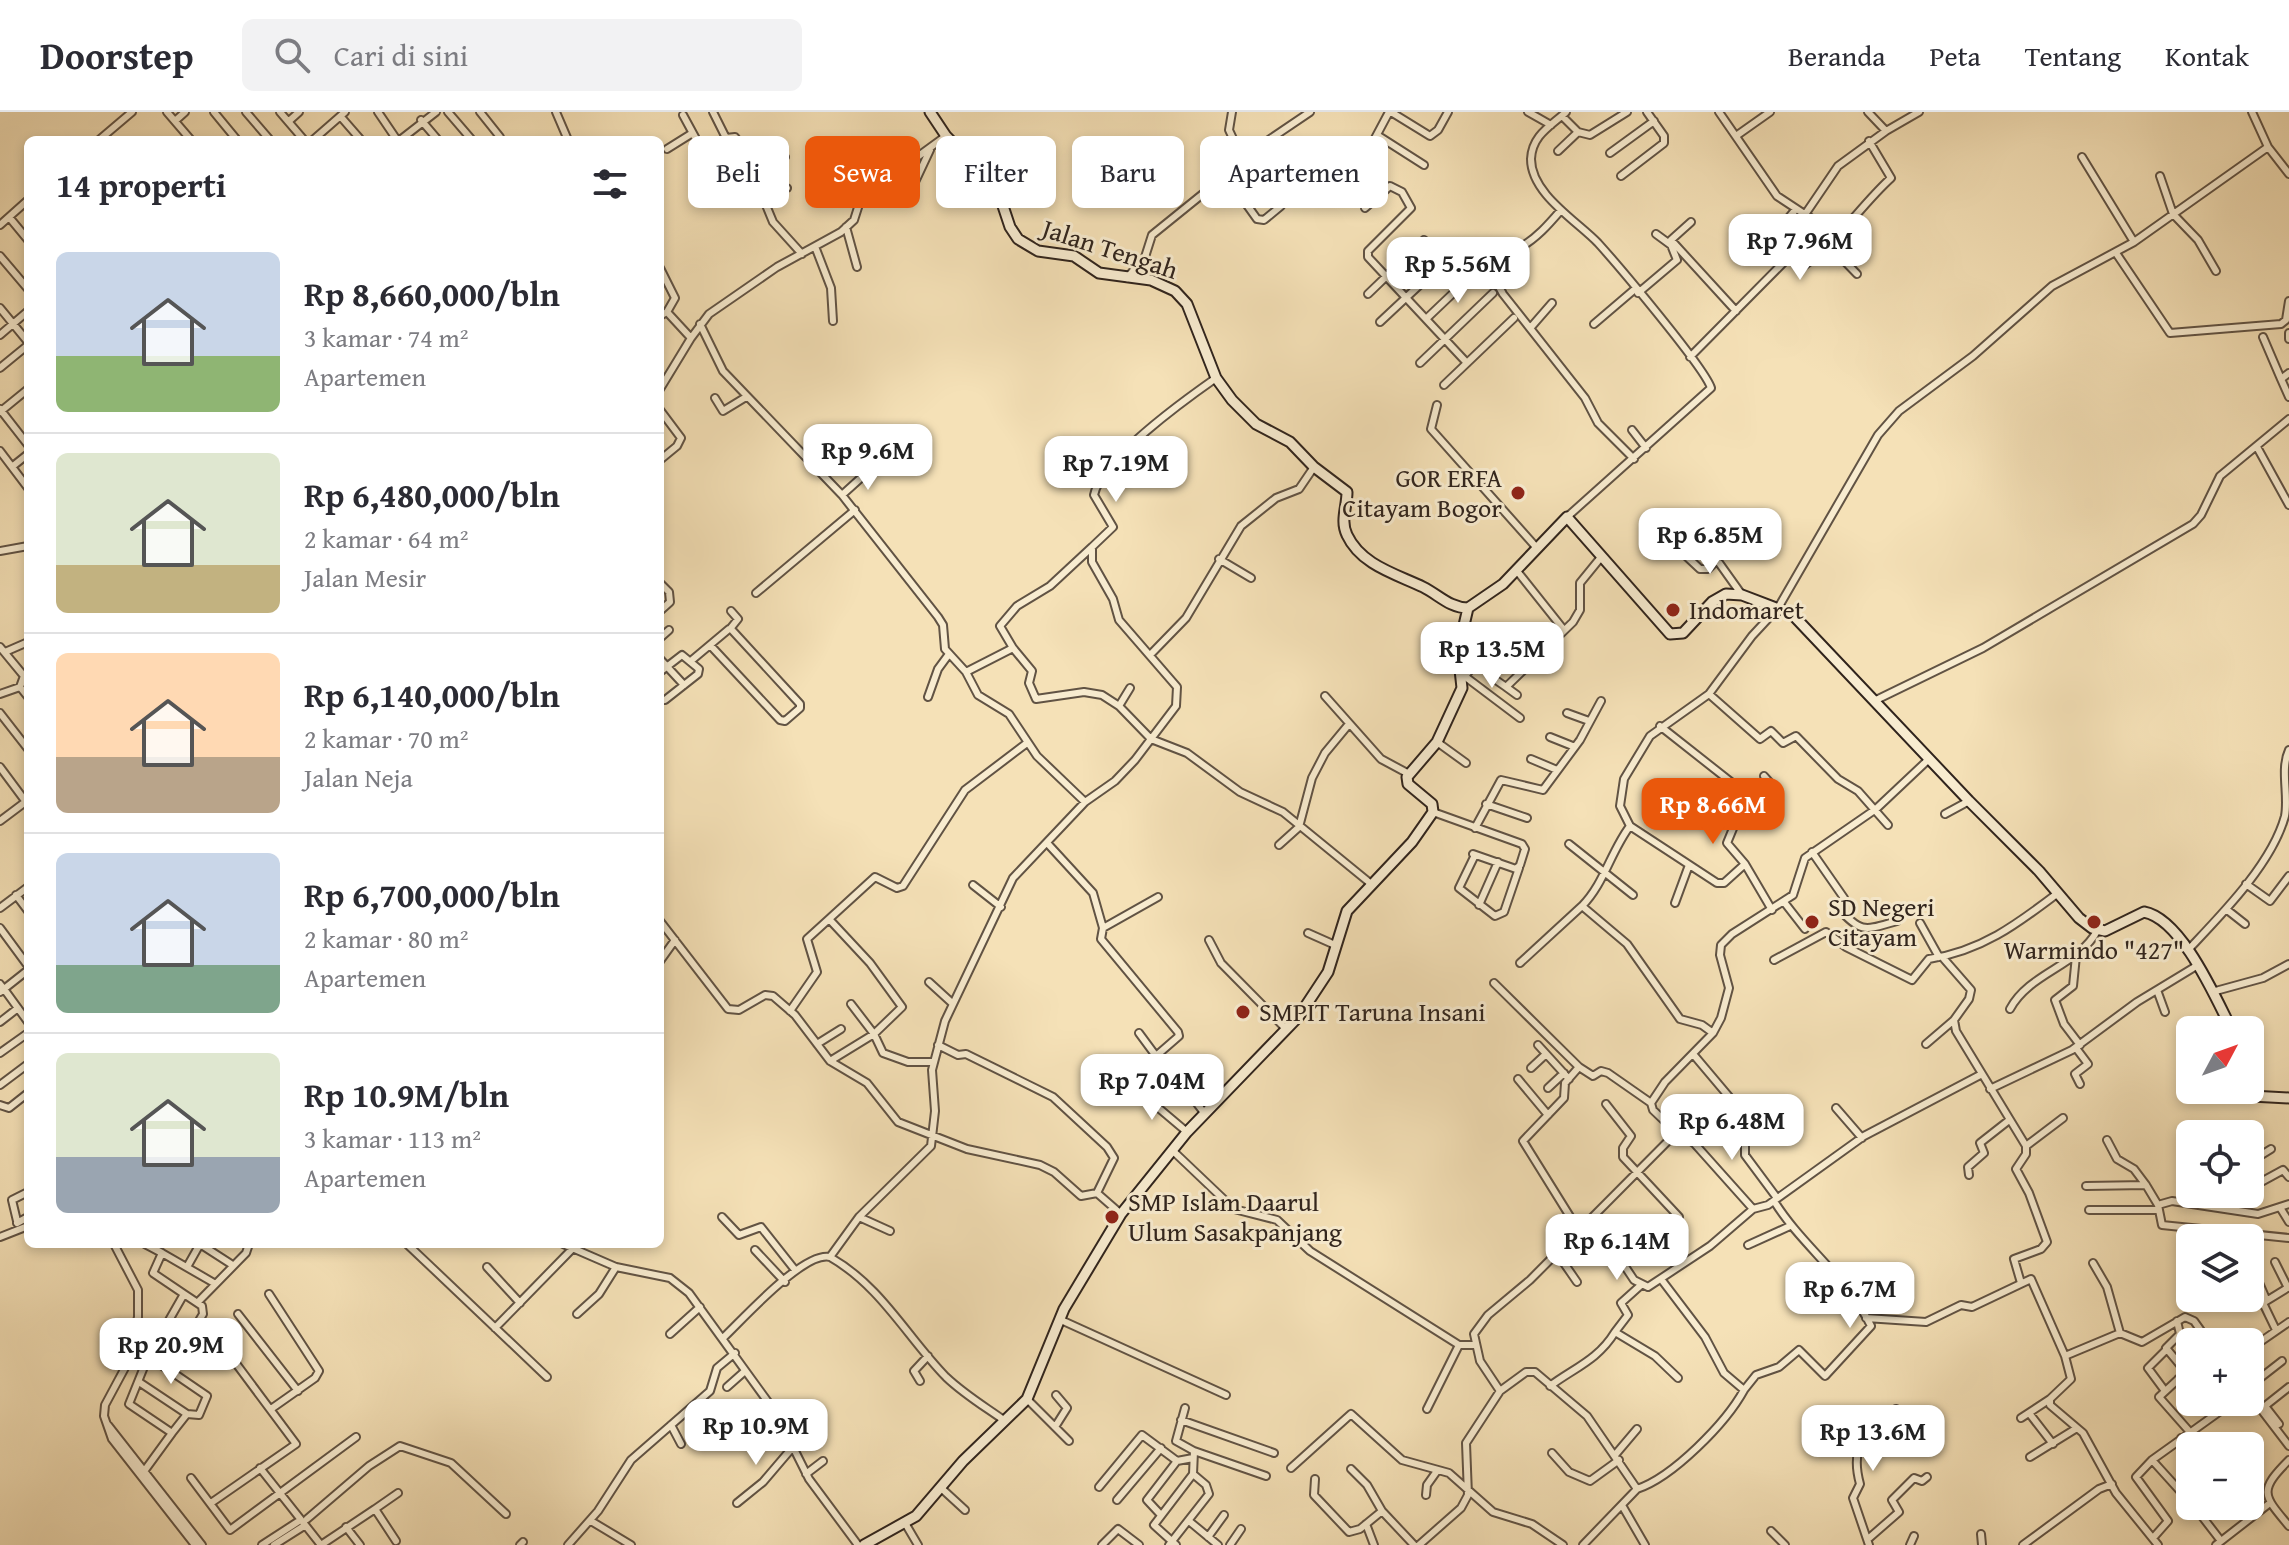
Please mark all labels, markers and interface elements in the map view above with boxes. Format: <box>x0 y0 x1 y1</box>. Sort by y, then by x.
search box <box>242 19 802 91</box>
text: Doorstep <box>40 27 194 83</box>
icon: search <box>270 33 314 77</box>
text: Cari di sini <box>334 33 468 77</box>
text: Beranda <box>1788 35 1886 76</box>
text: Peta <box>1930 35 1981 76</box>
text: Tentang <box>2025 35 2121 76</box>
text: Kontak <box>2165 35 2249 76</box>
chip: Beli <box>688 136 789 208</box>
chip: Sewa <box>805 136 920 208</box>
chip: Filter <box>936 136 1056 208</box>
chip: Baru <box>1072 136 1184 208</box>
chip: Apartemen <box>1200 136 1388 208</box>
text: 14 properti <box>56 160 226 209</box>
icon: filters <box>588 162 632 206</box>
street label: Jalan Tengah <box>1034 207 1183 289</box>
pin: Rp 7.96M <box>1717 214 1883 282</box>
text: Rp 7.96M <box>1747 220 1853 259</box>
pin: Rp 5.56M <box>1375 237 1541 305</box>
text: Rp 5.56M <box>1405 243 1511 282</box>
text: Rp 8,660,000/bln <box>304 269 560 318</box>
icon: home <box>120 284 216 380</box>
text: 3 kamar · 74 m² <box>304 318 469 357</box>
text: Apartemen <box>304 357 426 396</box>
pin: Rp 9.6M <box>794 424 942 492</box>
text: Rp 9.6M <box>821 430 915 469</box>
pin: Rp 7.19M <box>1033 436 1199 504</box>
text: Rp 7.19M <box>1063 442 1169 481</box>
place label: GOR ERFA Citayam Bogor <box>1342 458 1502 527</box>
text: Rp 6,480,000/bln <box>304 470 560 519</box>
marker: GOR ERFA Citayam Bogor <box>1509 484 1527 502</box>
icon: home <box>120 485 216 581</box>
pin: Rp 6.85M <box>1627 508 1793 576</box>
text: Rp 6.85M <box>1657 514 1763 553</box>
text: 2 kamar · 64 m² <box>304 519 469 558</box>
text: Jalan Mesir <box>304 558 426 597</box>
place label: Indomaret <box>1689 590 1804 629</box>
marker: Indomaret <box>1664 601 1682 619</box>
pin: Rp 13.5M <box>1409 622 1575 690</box>
text: Rp 13.5M <box>1439 628 1545 667</box>
text: Rp 6,140,000/bln <box>304 670 560 719</box>
icon: home <box>120 685 216 781</box>
text: 2 kamar · 70 m² <box>304 719 469 758</box>
text: Jalan Neja <box>304 758 413 797</box>
pin: Rp 8.66M <box>1630 778 1796 846</box>
text: Rp 8.66M <box>1660 784 1766 823</box>
text: Rp 6,700,000/bln <box>304 870 560 919</box>
icon: home <box>120 885 216 981</box>
place label: SD Negeri Citayam <box>1828 887 1935 956</box>
marker: SD Negeri Citayam <box>1803 913 1821 931</box>
marker: Warmindo "427" <box>2085 913 2103 931</box>
text: 2 kamar · 80 m² <box>304 919 469 958</box>
place label: Warmindo "427" <box>2004 930 2184 969</box>
text: Apartemen <box>304 958 426 997</box>
place label: SMPIT Taruna Insani <box>1259 992 1486 1031</box>
marker: SMPIT Taruna Insani <box>1234 1003 1252 1021</box>
north arrow <box>2176 1016 2264 1104</box>
map controls <box>2176 1016 2264 1520</box>
pin: Rp 7.04M <box>1069 1054 1235 1122</box>
text: Rp 7.04M <box>1099 1060 1205 1099</box>
text: Rp 10.9M/bln <box>304 1070 509 1119</box>
icon: home <box>120 1085 216 1181</box>
pin: Rp 6.48M <box>1649 1094 1815 1162</box>
text: Rp 6.48M <box>1679 1100 1785 1139</box>
text: 3 kamar · 113 m² <box>304 1119 481 1158</box>
button: locate <box>2176 1120 2264 1208</box>
text: Apartemen <box>304 1158 426 1197</box>
place label: SMP Islam Daarul Ulum Sasakpanjang <box>1128 1182 1342 1251</box>
marker: SMP Islam Daarul Ulum Sasakpanjang <box>1103 1208 1121 1226</box>
pin: Rp 6.14M <box>1534 1214 1700 1282</box>
text: Rp 6.14M <box>1564 1220 1670 1259</box>
button: layers <box>2176 1224 2264 1312</box>
pin: Rp 6.7M <box>1776 1262 1924 1330</box>
text: Rp 6.7M <box>1803 1268 1897 1307</box>
pin: Rp 20.9M <box>88 1318 254 1386</box>
text: Rp 20.9M <box>118 1324 224 1363</box>
button: + <box>2176 1328 2264 1416</box>
pin: Rp 10.9M <box>673 1399 839 1467</box>
text: Rp 10.9M <box>703 1405 809 1444</box>
pin: Rp 13.6M <box>1790 1405 1956 1473</box>
text: Rp 13.6M <box>1820 1411 1926 1450</box>
button: − <box>2176 1432 2264 1520</box>

